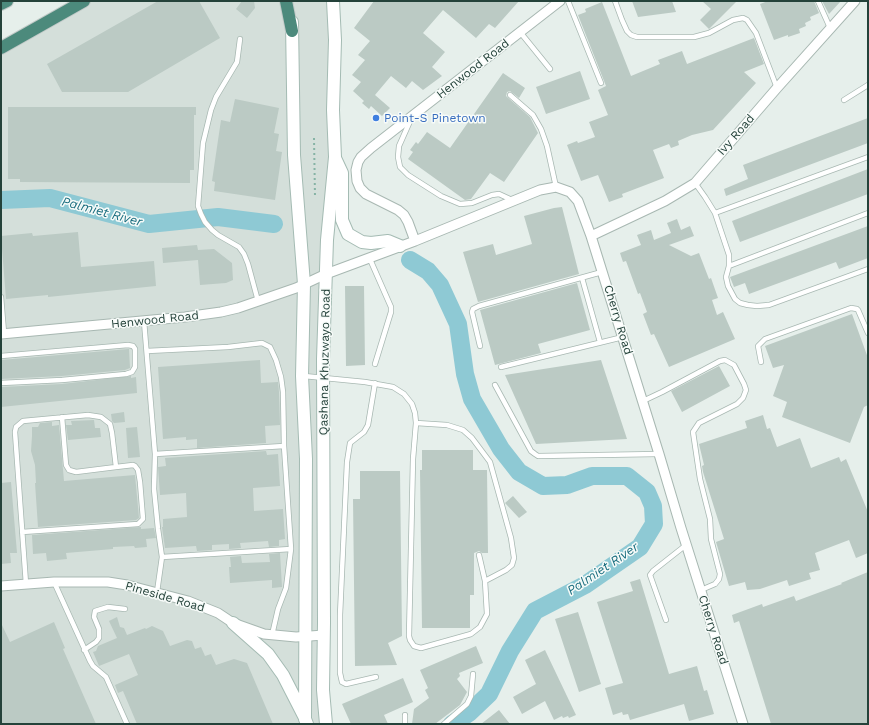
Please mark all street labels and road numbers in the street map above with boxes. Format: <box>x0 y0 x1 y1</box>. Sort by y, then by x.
street label: Henwood Road <box>434 36 512 102</box>
street label: Ivy Road <box>714 112 758 158</box>
street label: Cherry Road <box>601 283 635 357</box>
street label: Qashana Khuzwayo Road <box>317 288 333 436</box>
street label: Henwood Road <box>110 308 200 332</box>
street label: Pineside Road <box>124 579 206 615</box>
street label: Cherry Road <box>695 594 731 666</box>

